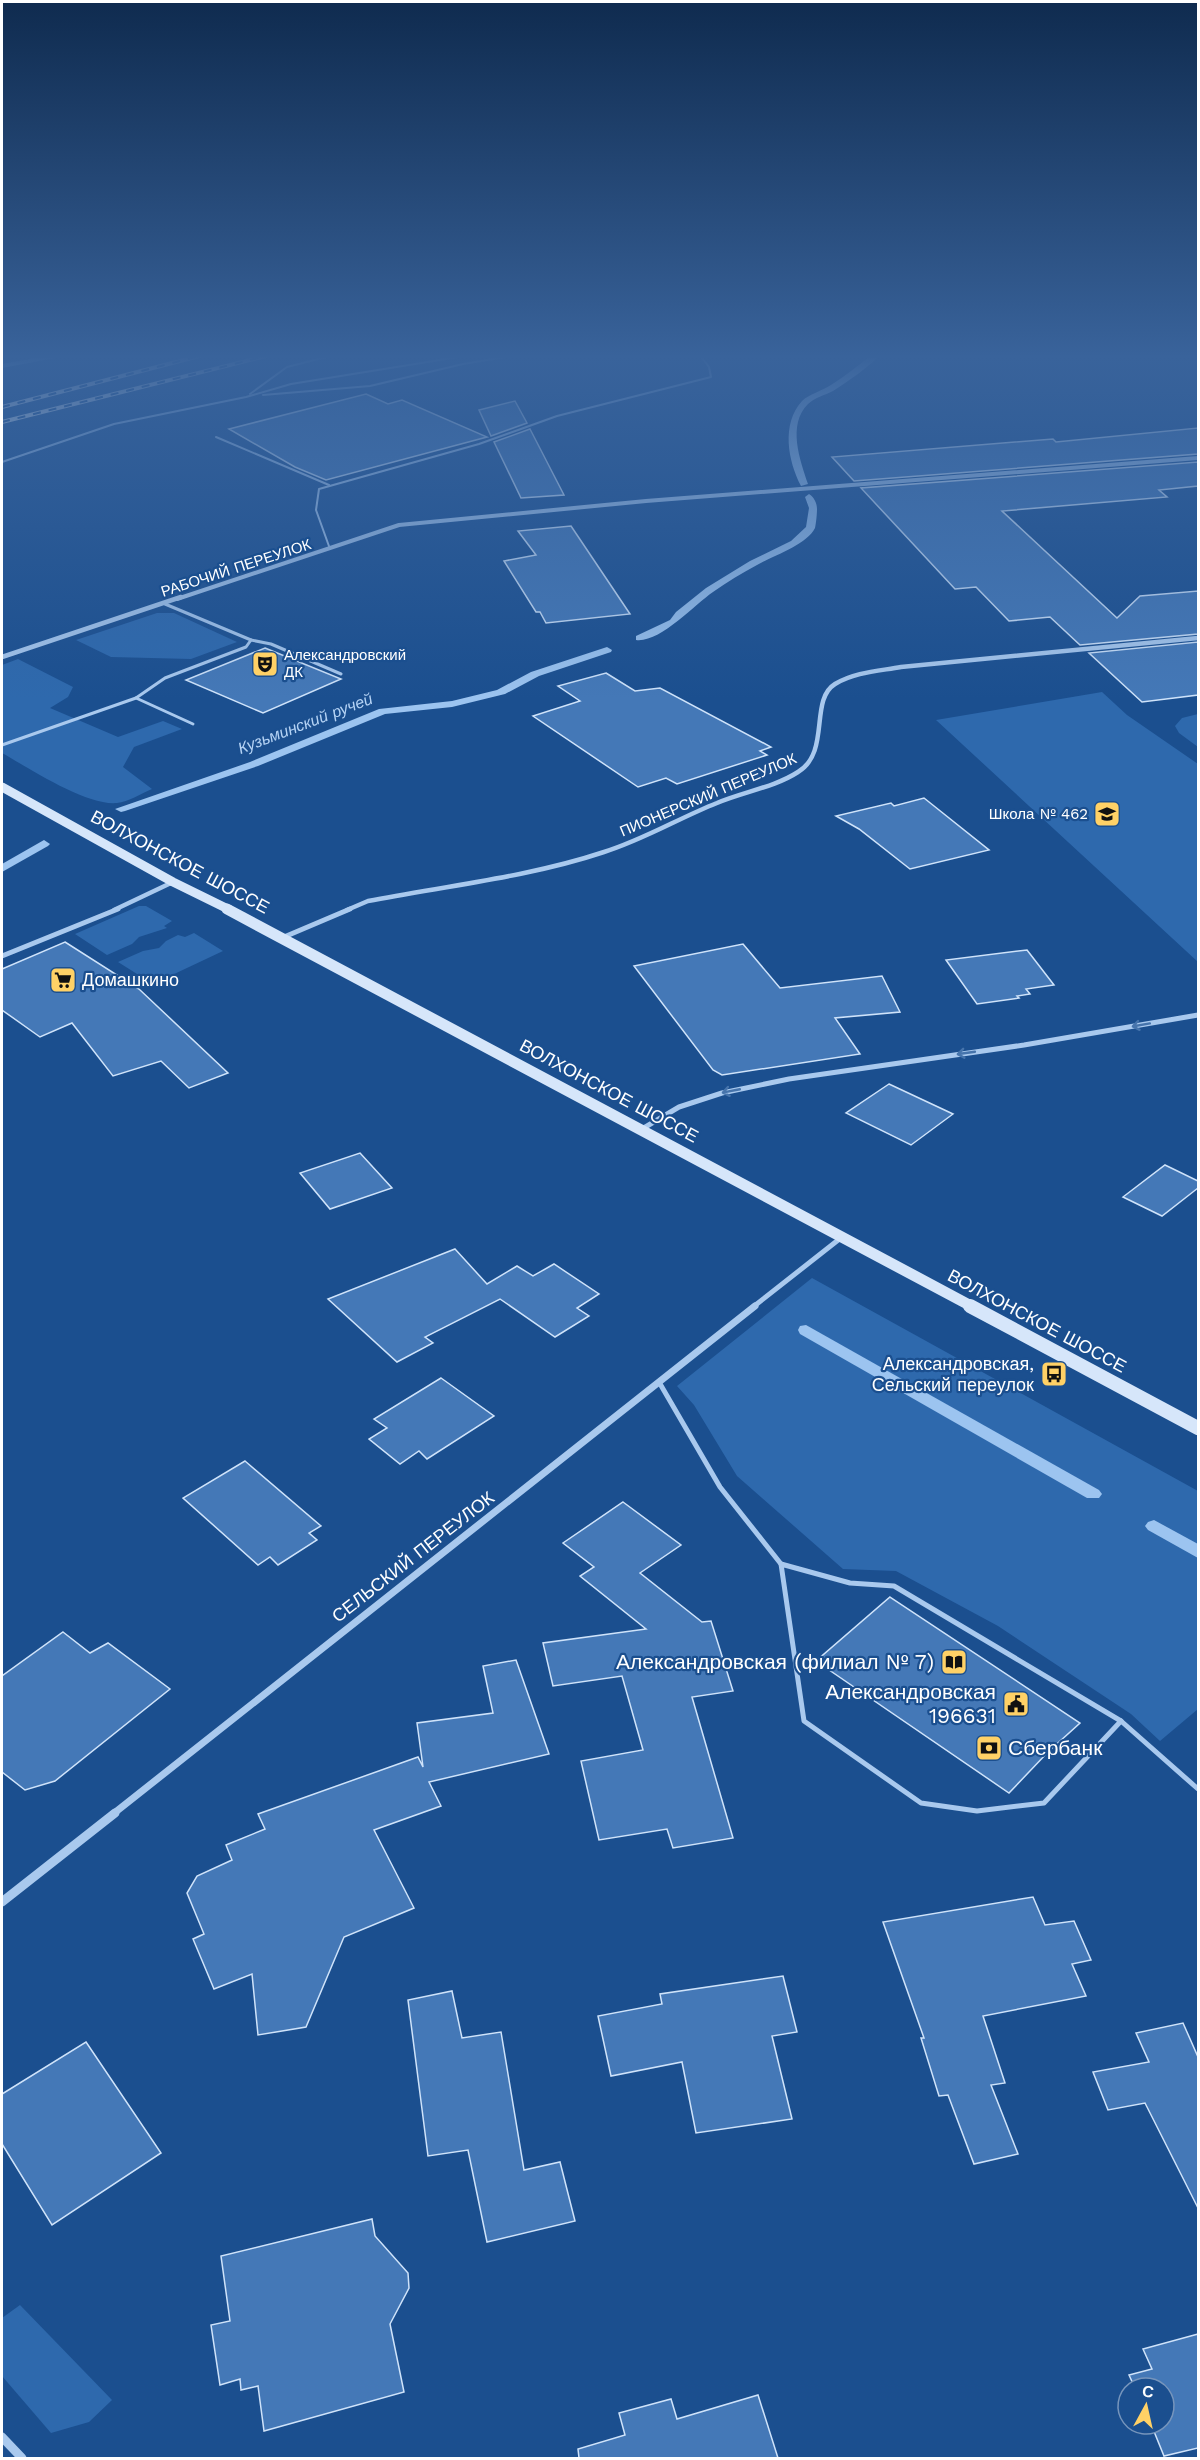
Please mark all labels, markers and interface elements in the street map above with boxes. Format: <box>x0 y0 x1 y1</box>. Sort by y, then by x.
street label: РАБОЧИЙ ПЕРЕУЛОК <box>159 535 314 601</box>
place label: Александровский ДК <box>284 646 406 681</box>
theatre icon: Александровский ДК <box>250 649 280 679</box>
water label: Кузьминский ручей <box>235 689 375 758</box>
street label: ПИОНЕРСКИЙ ПЕРЕУЛОК <box>617 749 799 840</box>
school or university icon: Школа № 462 <box>1092 799 1122 829</box>
street label: ВОЛХОНСКОЕ ШОССЕ <box>87 805 273 918</box>
place label: Школа № 462 <box>989 805 1088 823</box>
supermarket icon: Домашкино <box>48 965 78 995</box>
place label: Домашкино <box>82 969 179 990</box>
one-way arrow <box>1131 1020 1151 1031</box>
street label: ВОЛХОНСКОЕ ШОССЕ <box>516 1034 702 1147</box>
one-way arrow <box>957 1048 976 1059</box>
one-way arrow <box>722 1086 742 1097</box>
street label: ВОЛХОНСКОЕ ШОССЕ <box>944 1264 1130 1377</box>
place label: Александровская, Сельский переулок <box>872 1353 1034 1395</box>
bus stop icon: Александровская, Сельский переулок <box>1039 1359 1069 1389</box>
street label: СЕЛЬСКИЙ ПЕРЕУЛОК <box>327 1487 498 1626</box>
library icon: Александровская (филиал № 7) <box>939 1647 969 1677</box>
place label: Александровская (филиал № 7) <box>616 1649 934 1674</box>
place label: Александровская 196631 <box>825 1679 996 1728</box>
public building icon: Александровская 196631 <box>1001 1689 1031 1719</box>
bank icon: Сбербанк <box>974 1733 1004 1763</box>
place label: Сбербанк <box>1008 1735 1103 1760</box>
north arrow <box>1116 2376 1176 2436</box>
text: С <box>1141 2381 1155 2402</box>

